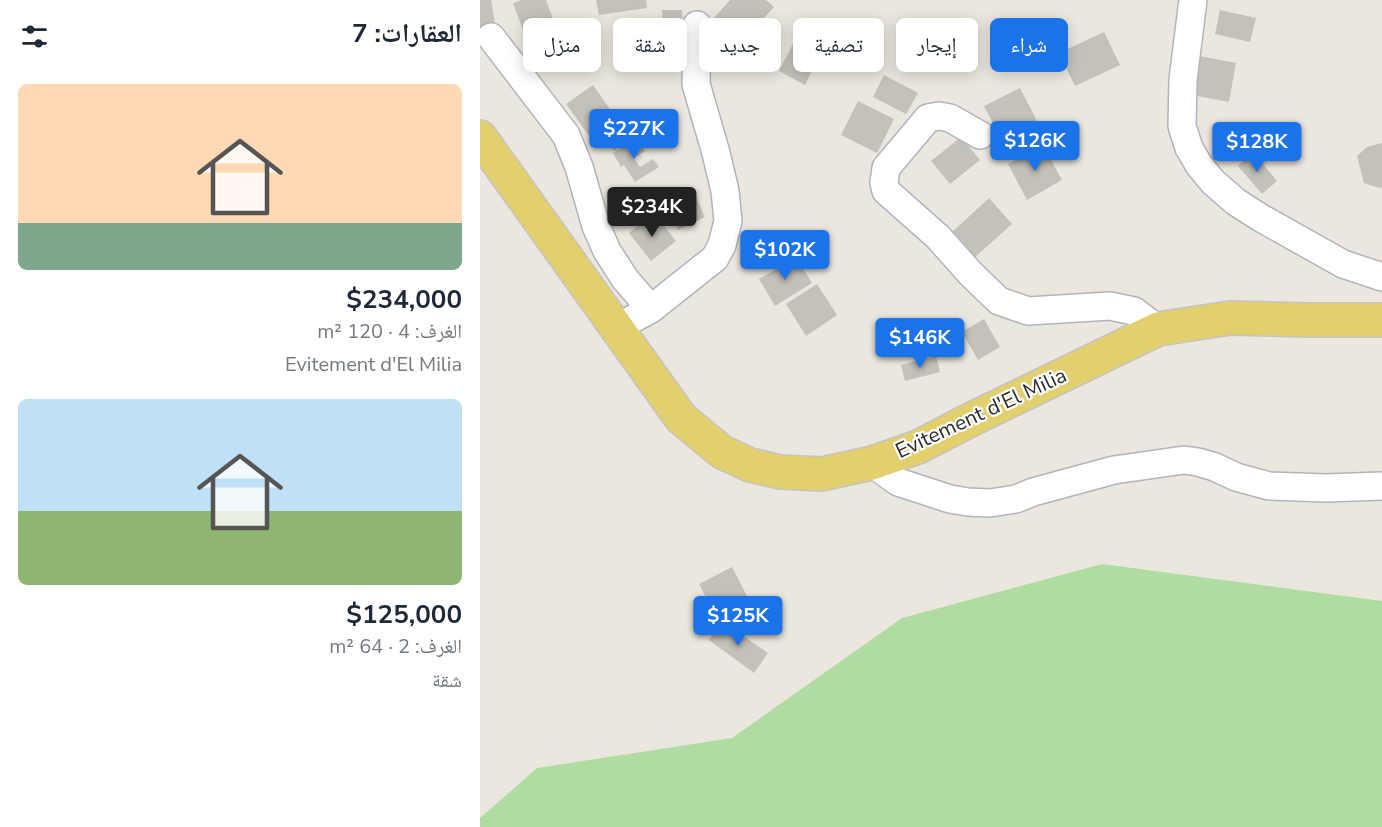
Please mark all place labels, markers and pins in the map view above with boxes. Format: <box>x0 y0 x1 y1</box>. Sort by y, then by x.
pin: $227K <box>592 109 676 160</box>
pin: $126K <box>993 121 1077 172</box>
pin: $128K <box>1215 122 1299 173</box>
pin: $234K <box>610 187 694 238</box>
pin: $102K <box>743 230 827 281</box>
pin: $146K <box>878 318 962 369</box>
pin: $125K <box>696 596 780 647</box>

